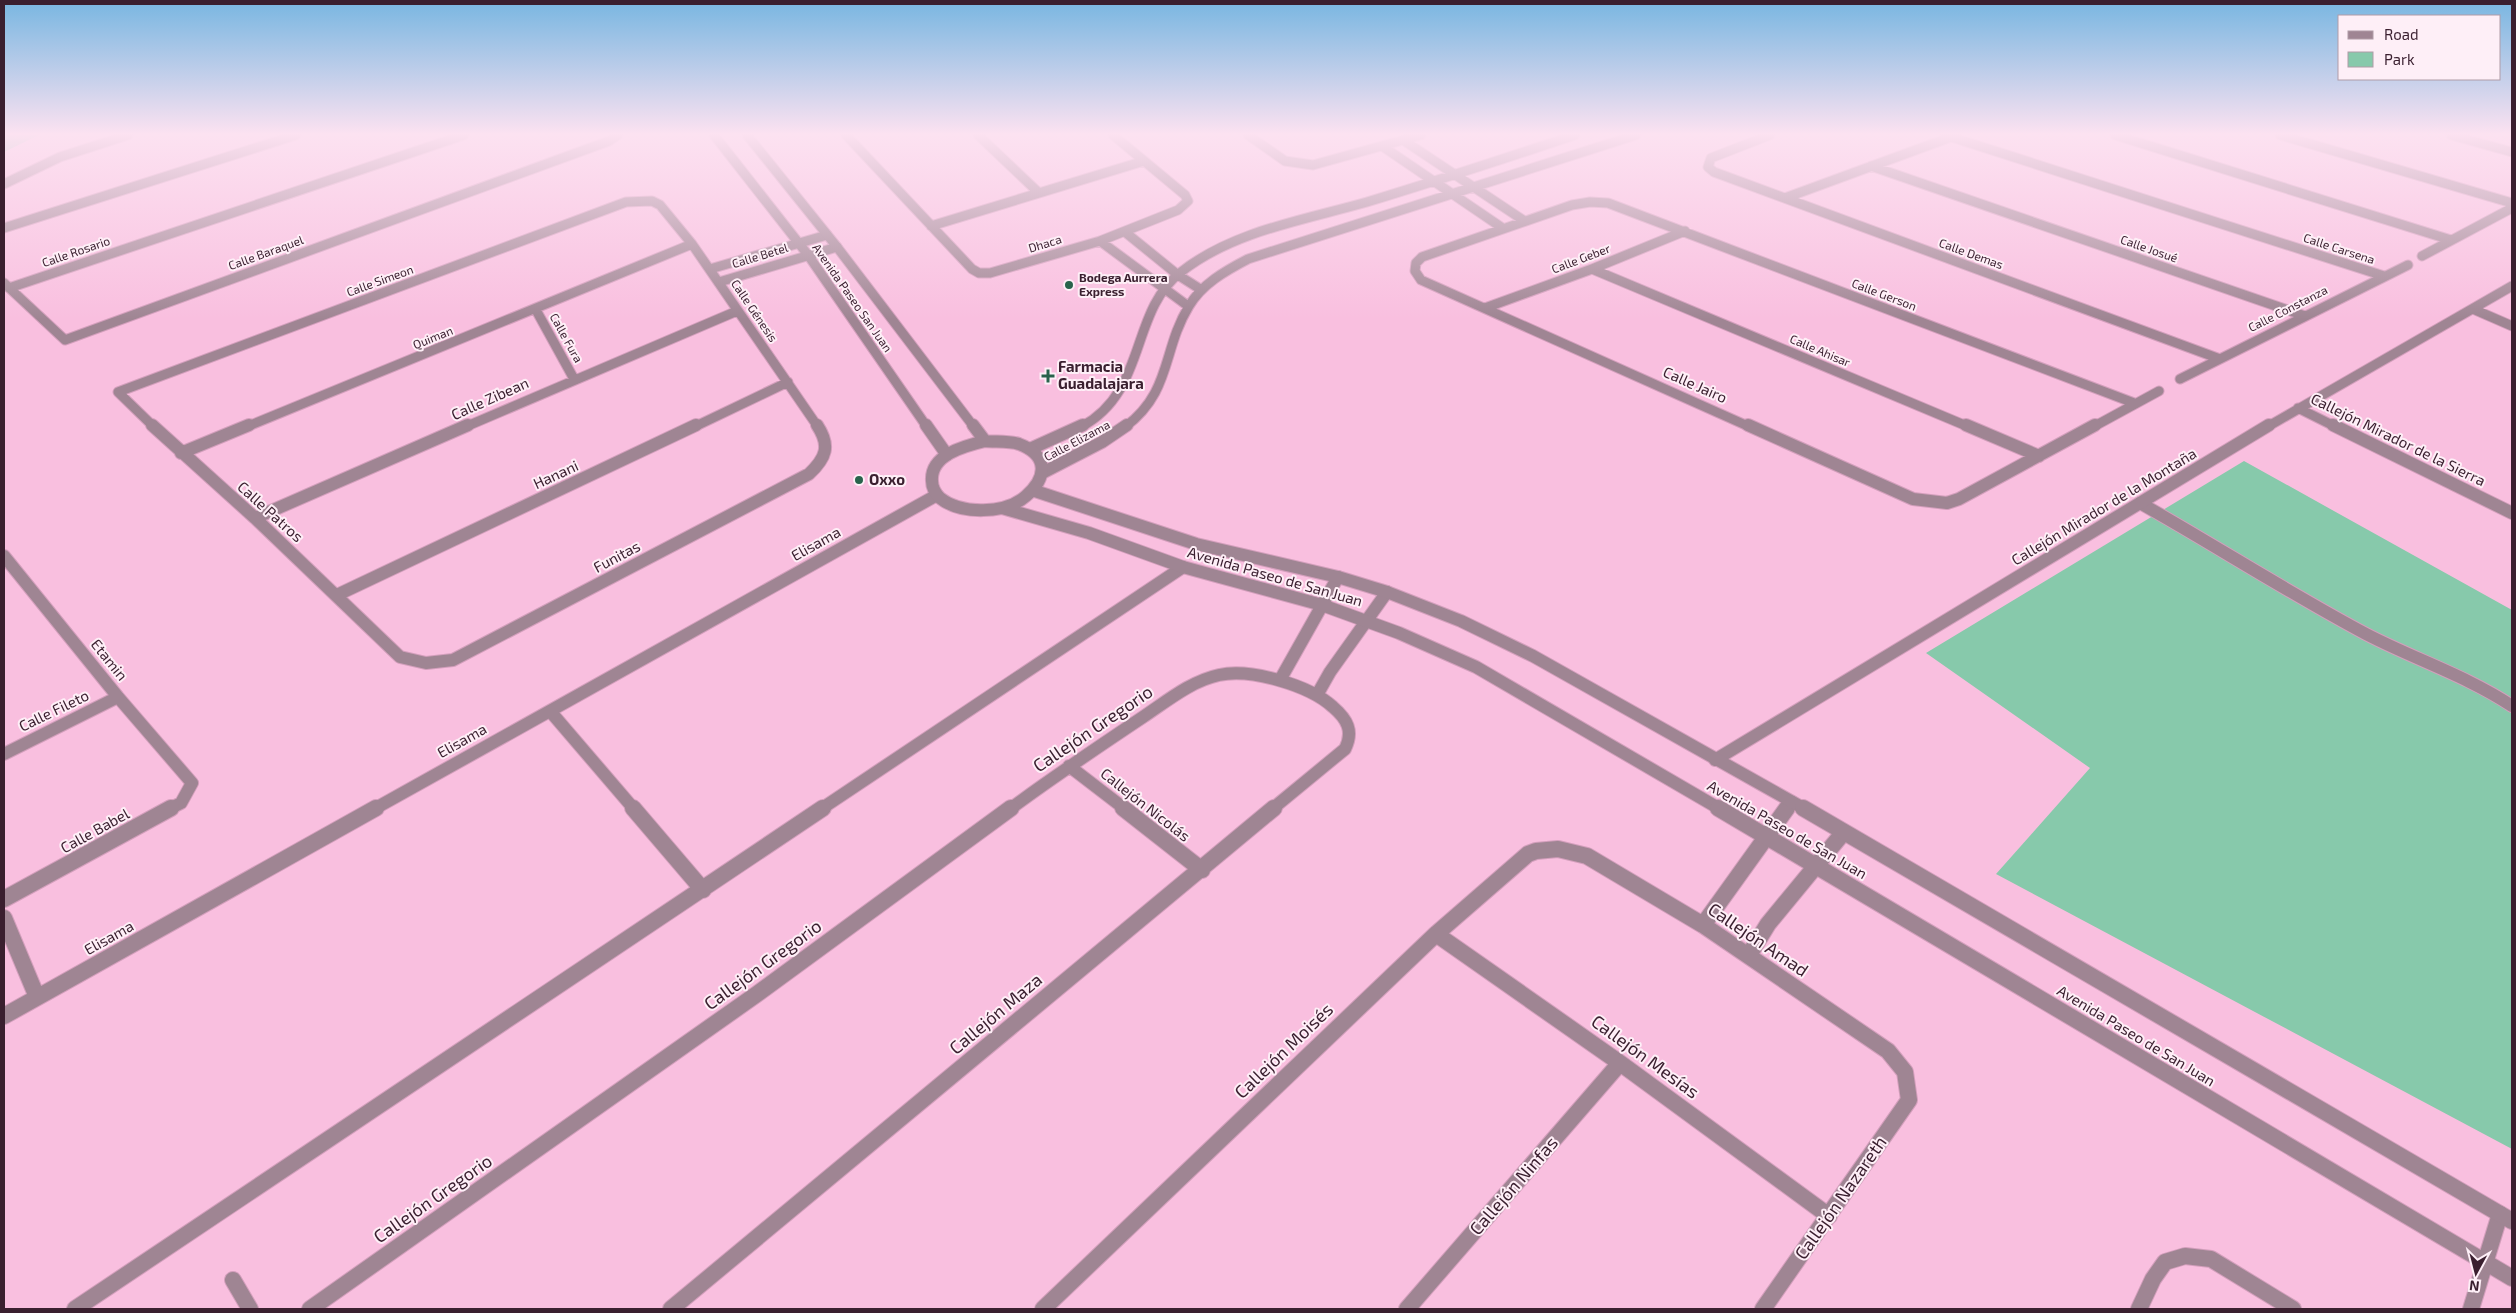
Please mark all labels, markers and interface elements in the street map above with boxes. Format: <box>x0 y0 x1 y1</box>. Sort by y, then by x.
legend <box>2338 15 2501 80</box>
text: Road <box>2384 25 2419 43</box>
text: Park <box>2384 50 2415 68</box>
street label: Calle Carsena <box>2302 230 2377 266</box>
street label: Dhaca <box>1026 231 1063 255</box>
street label: Calle Baraquel <box>226 232 305 272</box>
street label: Calle Josué <box>2119 232 2180 264</box>
street label: Calle Rosario <box>40 233 112 269</box>
street label: Calle Demas <box>1937 235 2005 271</box>
street label: Calle Betel <box>730 240 790 270</box>
street label: Calle Geber <box>1549 240 1612 276</box>
street label: Avenida Paseo San Juan <box>810 241 896 354</box>
street label: Calle Simeon <box>344 261 415 299</box>
place label: Bodega Aurrera Express <box>1079 270 1168 298</box>
street label: Calle Gerson <box>1850 275 1919 313</box>
street label: Calle Génesis <box>729 277 781 344</box>
marker: Bodega Aurrera Express <box>1063 279 1075 291</box>
street label: Calle Constanza <box>2245 282 2330 334</box>
street label: Calle Fura <box>548 310 586 365</box>
street label: Quiman <box>411 323 455 352</box>
street label: Calle Ahisar <box>1788 331 1853 369</box>
place label: Farmacia Guadalajara <box>1058 357 1144 392</box>
street label: Calle Jairo <box>1661 362 1730 406</box>
marker: Farmacia Guadalajara <box>1042 370 1054 382</box>
street label: Calle Zibean <box>448 373 531 423</box>
street label: Callejón Mirador de la Sierra <box>2308 389 2489 490</box>
street label: Calle Elizama <box>1041 417 1112 463</box>
street label: Callejón Mirador de la Montaña <box>2008 444 2200 569</box>
street label: Hanani <box>530 456 581 492</box>
place label: Oxxo <box>869 470 905 488</box>
marker: Oxxo <box>853 474 865 486</box>
street label: Calle Patros <box>234 477 307 545</box>
street label: Elisama <box>788 522 843 564</box>
street label: Funitas <box>590 536 643 576</box>
street label: Avenida Paseo de San Juan <box>1186 542 1365 610</box>
street label: Etamin <box>88 635 132 684</box>
street label: Callejón Gregorio <box>1028 680 1157 776</box>
street label: Calle Fileto <box>16 685 92 735</box>
street label: Elisama <box>434 719 489 761</box>
street label: Callejón Nicolás <box>1097 764 1194 845</box>
street label: Avenida Paseo de San Juan <box>1705 776 1870 882</box>
street label: Calle Babel <box>57 804 132 856</box>
street label: Callejón Amad <box>1704 897 1813 981</box>
street label: Callejón Gregorio <box>699 914 825 1014</box>
street label: Elisama <box>81 916 136 958</box>
street label: Callejón Maza <box>944 968 1046 1058</box>
street label: Avenida Paseo de San Juan <box>2054 981 2219 1090</box>
street label: Callejón Moisés <box>1230 998 1337 1103</box>
street label: Callejón Mesías <box>1587 1010 1704 1103</box>
street label: Callejón Ninfas <box>1465 1132 1562 1239</box>
street label: Callejón Nazareth <box>1790 1132 1891 1263</box>
street label: Callejón Gregorio <box>369 1149 496 1247</box>
north arrow <box>2451 1248 2501 1298</box>
text: N <box>2468 1277 2480 1295</box>

